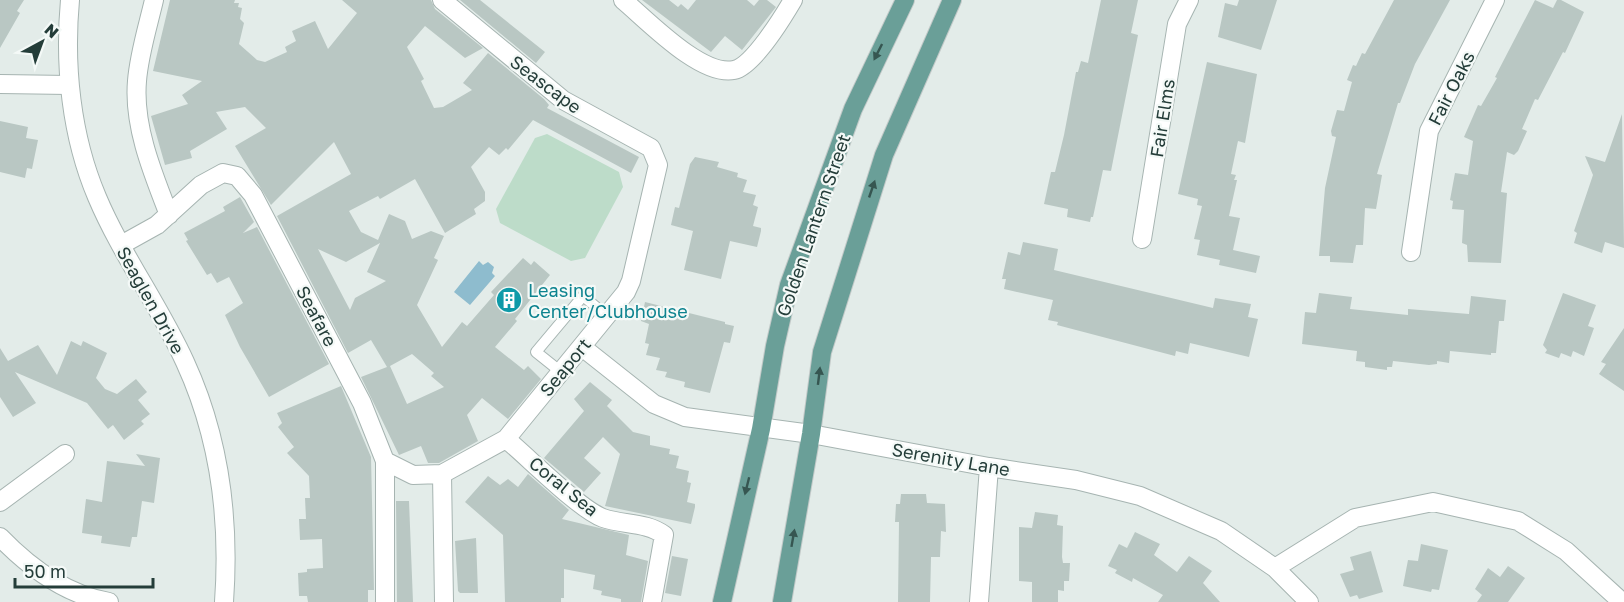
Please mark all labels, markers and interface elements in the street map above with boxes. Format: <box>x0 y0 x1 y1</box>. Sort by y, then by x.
north arrow <box>12 12 72 72</box>
text: N <box>41 19 63 42</box>
one-way arrow <box>874 43 884 61</box>
street label: Fair Oaks <box>1423 47 1479 129</box>
street label: Seascape <box>506 50 586 118</box>
street label: Fair Elms <box>1145 77 1179 159</box>
street label: Golden Lantern Street <box>771 131 855 319</box>
one-way arrow <box>868 180 878 198</box>
street label: Seaglen Drive <box>112 242 190 358</box>
place label: Leasing Center/Clubhouse <box>528 279 688 322</box>
street label: Seafare <box>292 282 342 350</box>
building icon: Leasing Center/Clubhouse <box>494 285 524 315</box>
street label: Seaport <box>535 333 595 401</box>
one-way arrow <box>814 366 823 385</box>
street label: Serenity Lane <box>890 438 1012 480</box>
street label: Coral Sea <box>525 452 603 520</box>
one-way arrow <box>742 477 752 495</box>
one-way arrow <box>789 528 798 547</box>
scale bar <box>15 551 153 589</box>
text: 50 m <box>24 560 66 582</box>

